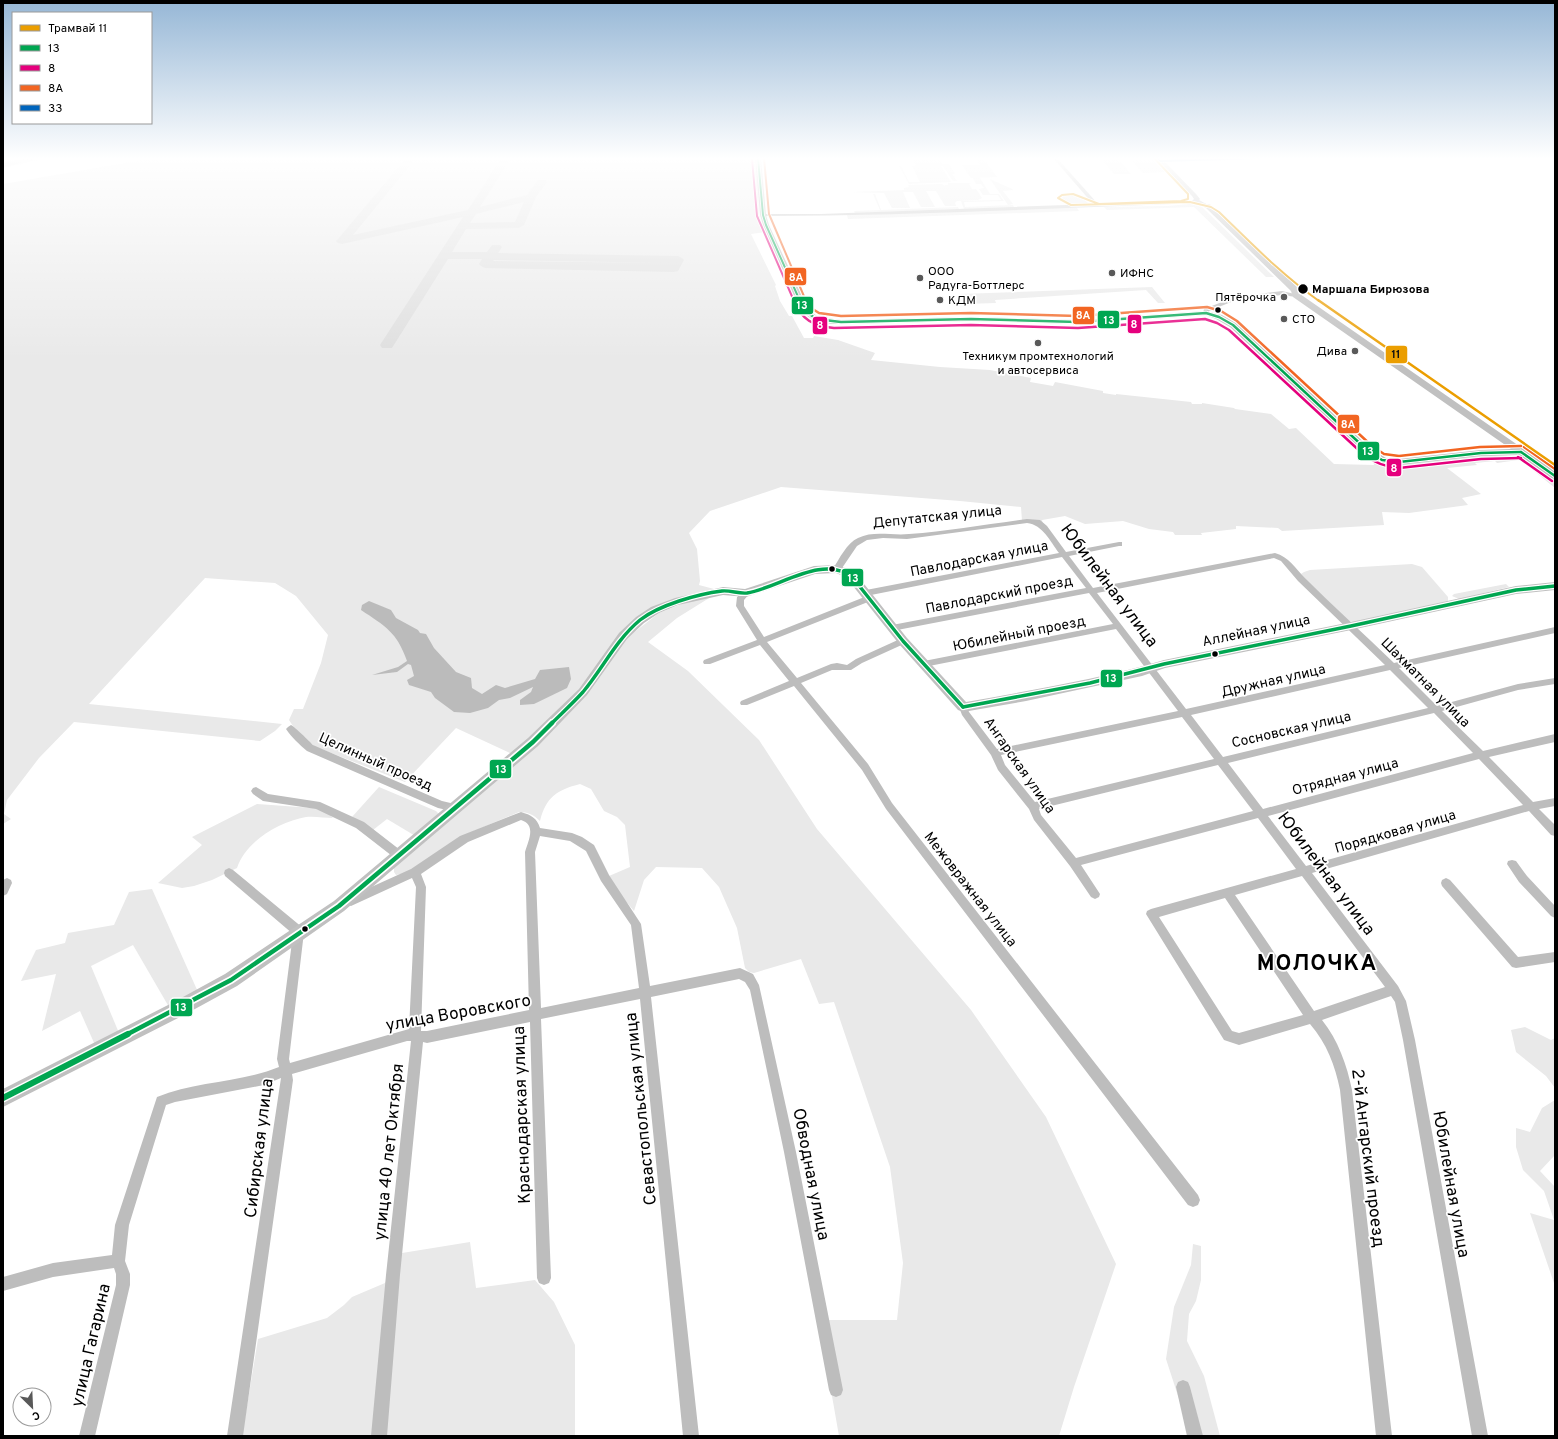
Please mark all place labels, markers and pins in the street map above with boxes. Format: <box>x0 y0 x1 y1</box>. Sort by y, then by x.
place label: ООО Радуга-Боттлерс <box>928 264 1025 294</box>
place label: ИФНС <box>1120 266 1154 282</box>
marker: ИФНС <box>1107 268 1117 278</box>
marker: ООО Радуга-Боттлерс <box>915 273 925 283</box>
marker: Маршала Бирюзова <box>1296 282 1310 296</box>
place label: Маршала Бирюзова <box>1312 282 1429 298</box>
place label: Пятёрочка <box>1215 290 1276 306</box>
marker: Пятёрочка <box>1279 292 1289 302</box>
place label: КДМ <box>948 293 976 309</box>
marker: КДМ <box>935 295 945 305</box>
unlabelled marker <box>1213 305 1223 315</box>
place label: СТО <box>1292 312 1315 328</box>
marker: СТО <box>1279 314 1289 324</box>
marker: Техникум промтехнологий и автосервиса <box>1033 338 1043 348</box>
place label: Дива <box>1316 344 1347 360</box>
marker: Дива <box>1350 346 1360 356</box>
place label: Техникум промтехнологий и автосервиса <box>962 349 1114 379</box>
unlabelled marker <box>827 564 837 574</box>
unlabelled marker <box>1210 649 1220 659</box>
unlabelled marker <box>300 924 310 934</box>

